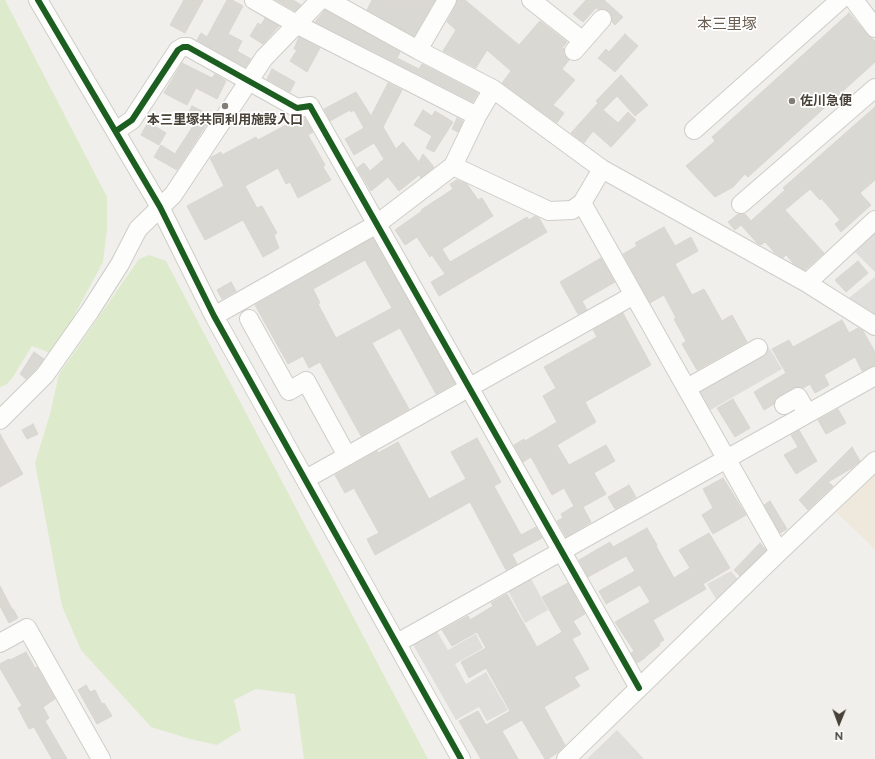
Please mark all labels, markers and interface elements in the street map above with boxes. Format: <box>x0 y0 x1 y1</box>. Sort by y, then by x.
district label: 本三里塚 <box>697 15 757 33</box>
place label: 佐川急便 <box>800 93 852 109</box>
marker: 佐川急便 <box>787 96 797 106</box>
marker: 本三里塚共同利用施設入口 <box>220 101 230 111</box>
place label: 本三里塚共同利用施設入口 <box>147 112 303 128</box>
north arrow <box>819 703 859 743</box>
text: N <box>834 729 843 742</box>

